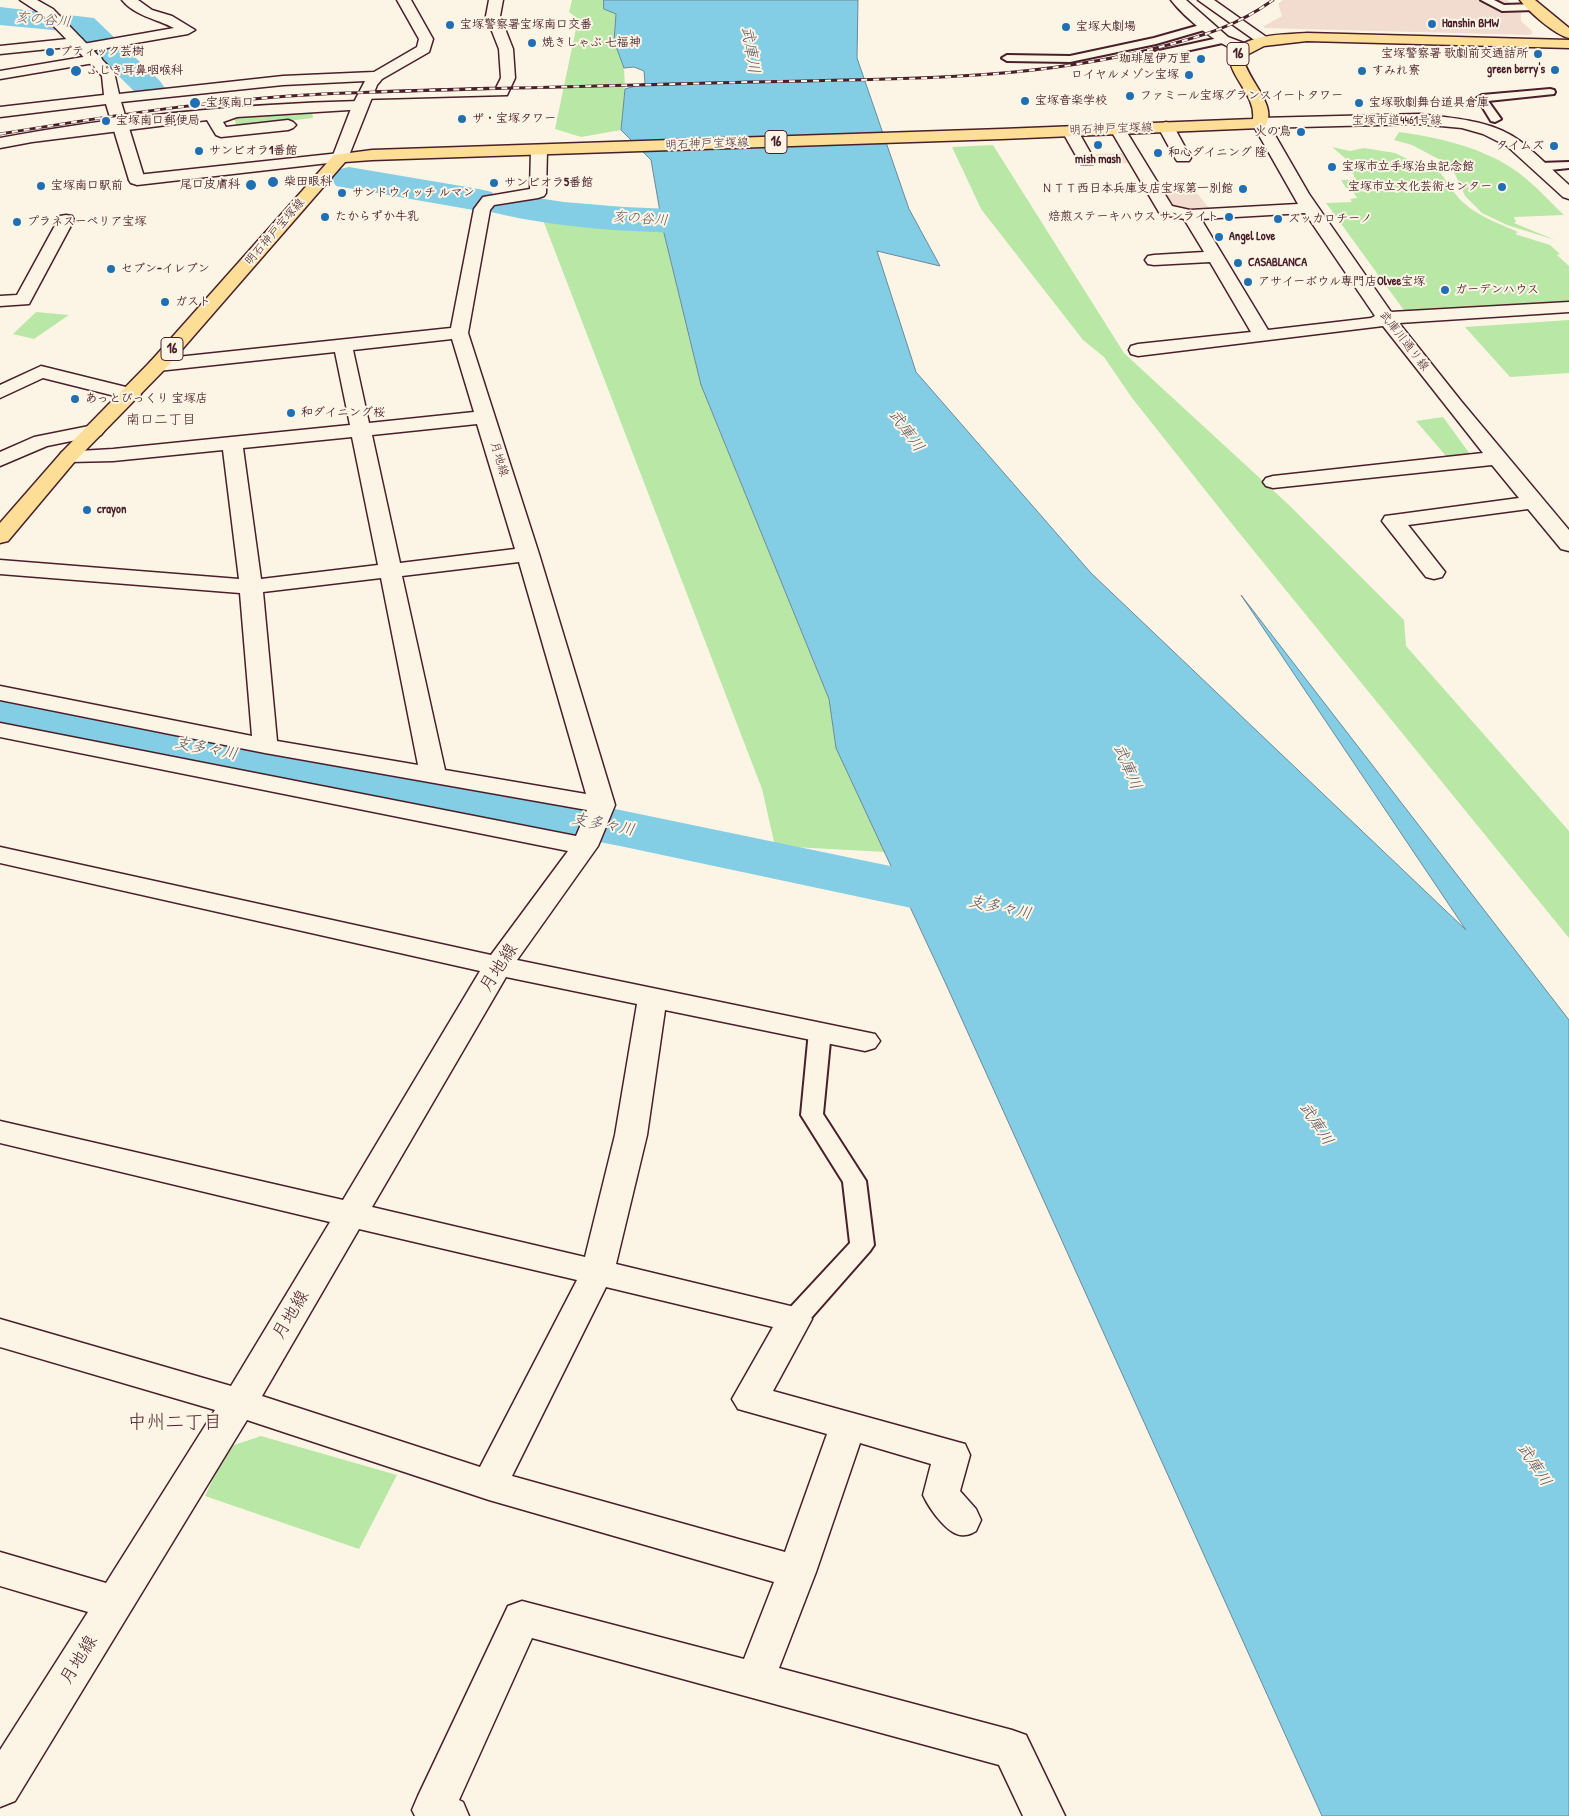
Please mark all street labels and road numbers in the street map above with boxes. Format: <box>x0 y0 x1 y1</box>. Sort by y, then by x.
road number: 16 <box>1227 42 1249 66</box>
street label: 宝塚市道4461号線 <box>1352 114 1442 128</box>
street label: 明石神戸宝塚線 <box>1069 120 1153 138</box>
road number: 16 <box>765 130 787 154</box>
street label: 明石神戸宝塚線 <box>665 135 749 153</box>
street label: 明石神戸宝塚線 <box>242 196 308 268</box>
street label: 武庫川通り線 <box>1376 308 1432 374</box>
road number: 16 <box>161 338 183 360</box>
street label: 月地線 <box>487 440 511 478</box>
street label: 月地線 <box>475 939 523 997</box>
street label: 月地線 <box>268 1286 314 1344</box>
street label: 月地線 <box>56 1631 102 1689</box>

